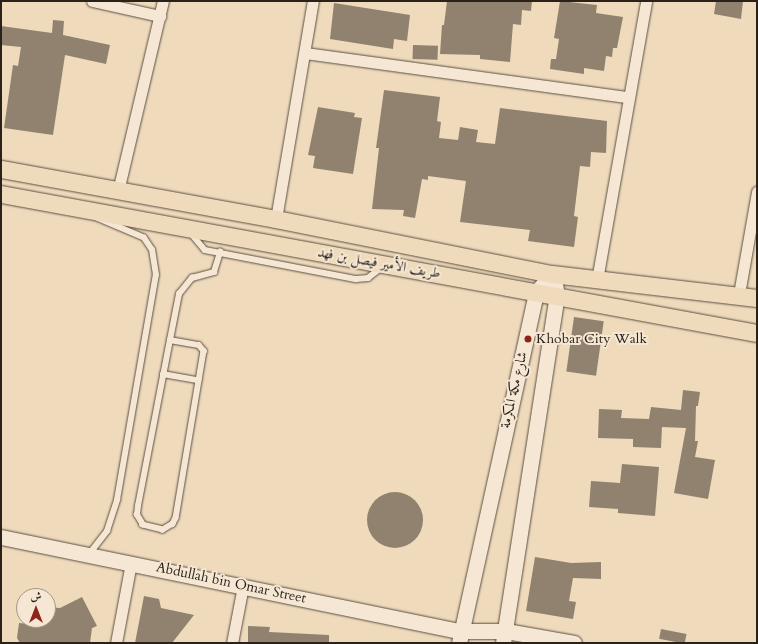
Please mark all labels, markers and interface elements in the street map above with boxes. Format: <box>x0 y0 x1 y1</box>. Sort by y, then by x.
street label: طريف الأمير فيصل بن فهد <box>316 244 442 282</box>
place label: Khobar City Walk <box>536 331 647 347</box>
marker: Khobar City Walk <box>523 334 533 344</box>
street label: شارع مكة المكرمة <box>497 350 531 430</box>
street label: Abdullah bin Omar Street <box>154 559 308 607</box>
north arrow <box>16 588 56 628</box>
text: ش <box>31 589 41 604</box>

